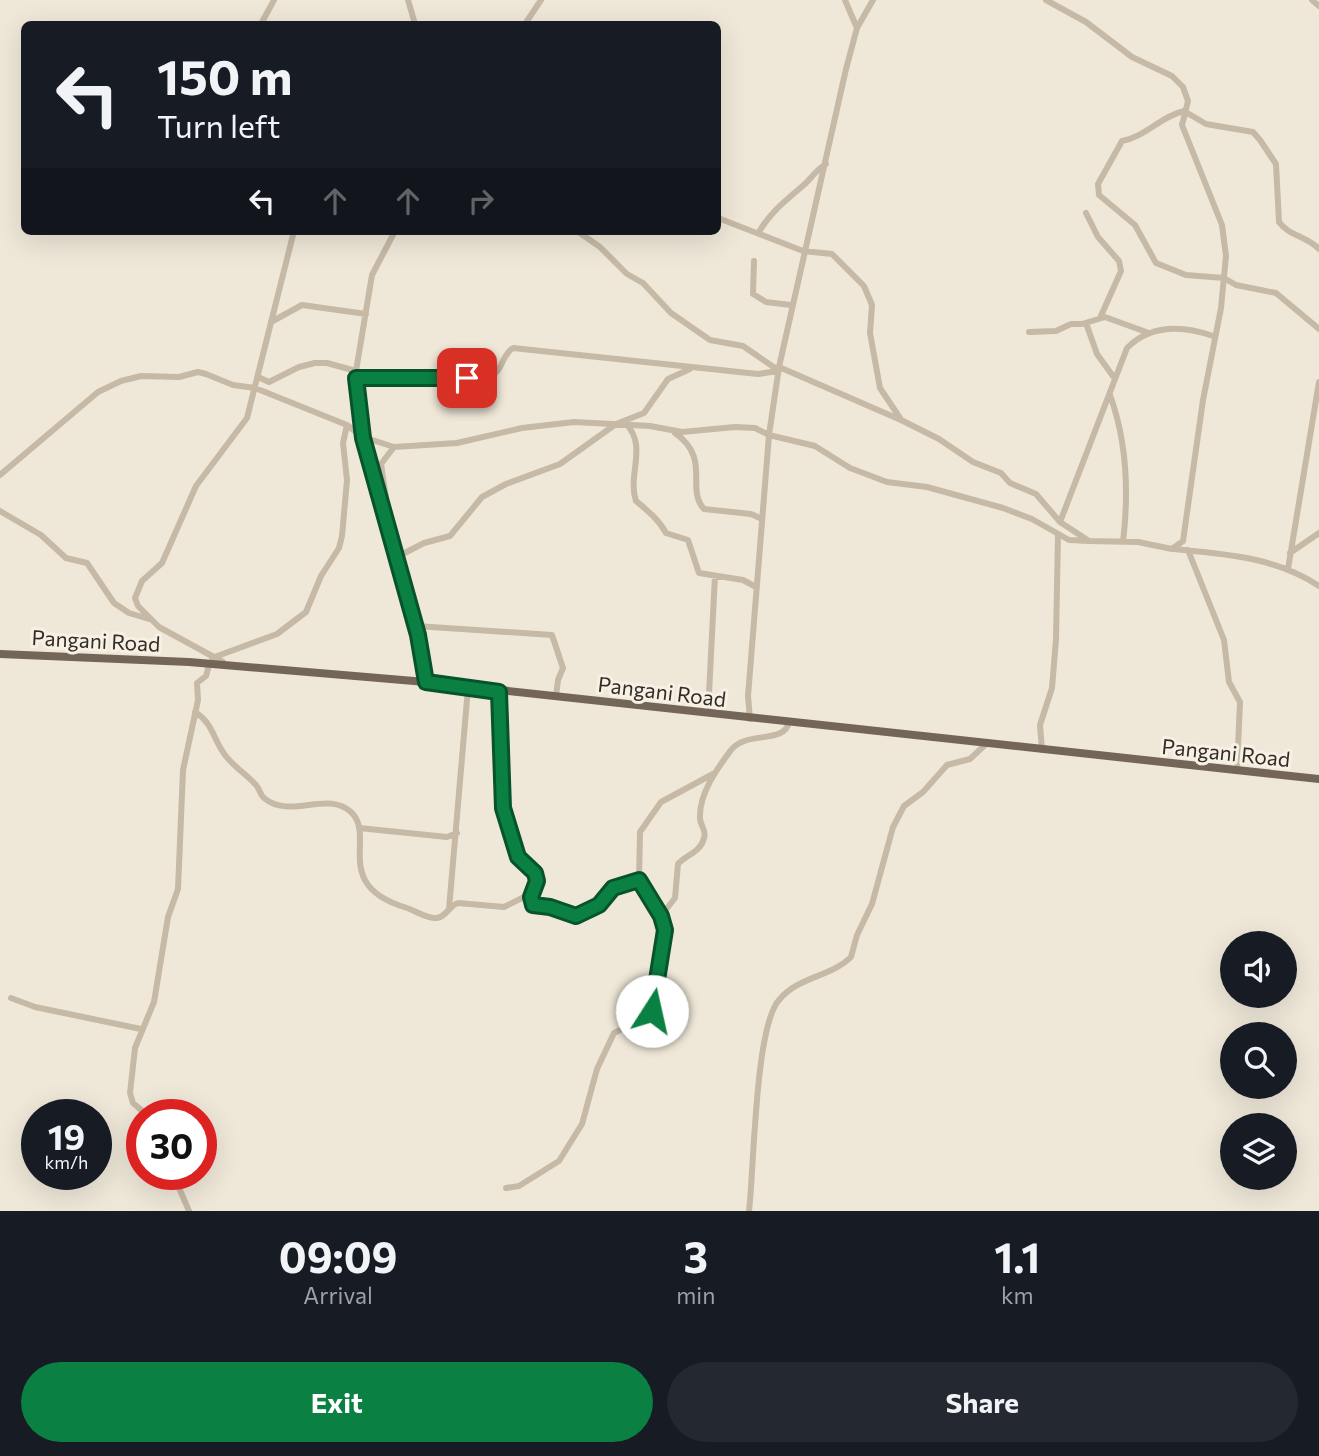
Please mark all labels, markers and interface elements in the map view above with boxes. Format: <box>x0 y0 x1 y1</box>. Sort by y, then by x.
text: 150 m <box>157 45 292 105</box>
icon: left <box>42 49 133 140</box>
text: Turn left <box>157 105 281 145</box>
icon: left <box>243 182 281 220</box>
icon: ahead <box>316 182 354 220</box>
icon: ahead <box>389 182 427 220</box>
icon: right <box>462 182 500 220</box>
pin <box>437 348 497 408</box>
icon: arrive <box>448 359 486 397</box>
street label: Pangani Road <box>31 624 161 656</box>
street label: Pangani Road <box>597 671 727 711</box>
street label: Pangani Road <box>1161 733 1291 771</box>
map controls <box>1220 931 1297 1190</box>
button: sound <box>1220 931 1297 1008</box>
position arrow <box>615 974 689 1048</box>
button: search <box>1220 1022 1297 1099</box>
speed limit sign: 30 <box>126 1099 217 1190</box>
button: layers <box>1220 1113 1297 1190</box>
text: 19 <box>48 1114 85 1157</box>
text: km/h <box>45 1151 88 1173</box>
text: 09:09 <box>279 1230 398 1282</box>
text: 3 <box>684 1230 708 1282</box>
text: 1.1 <box>994 1230 1040 1282</box>
text: Arrival <box>303 1281 373 1309</box>
text: min <box>676 1281 715 1309</box>
text: km <box>1001 1281 1033 1309</box>
button: Exit <box>21 1362 653 1442</box>
button: Share <box>667 1362 1298 1442</box>

